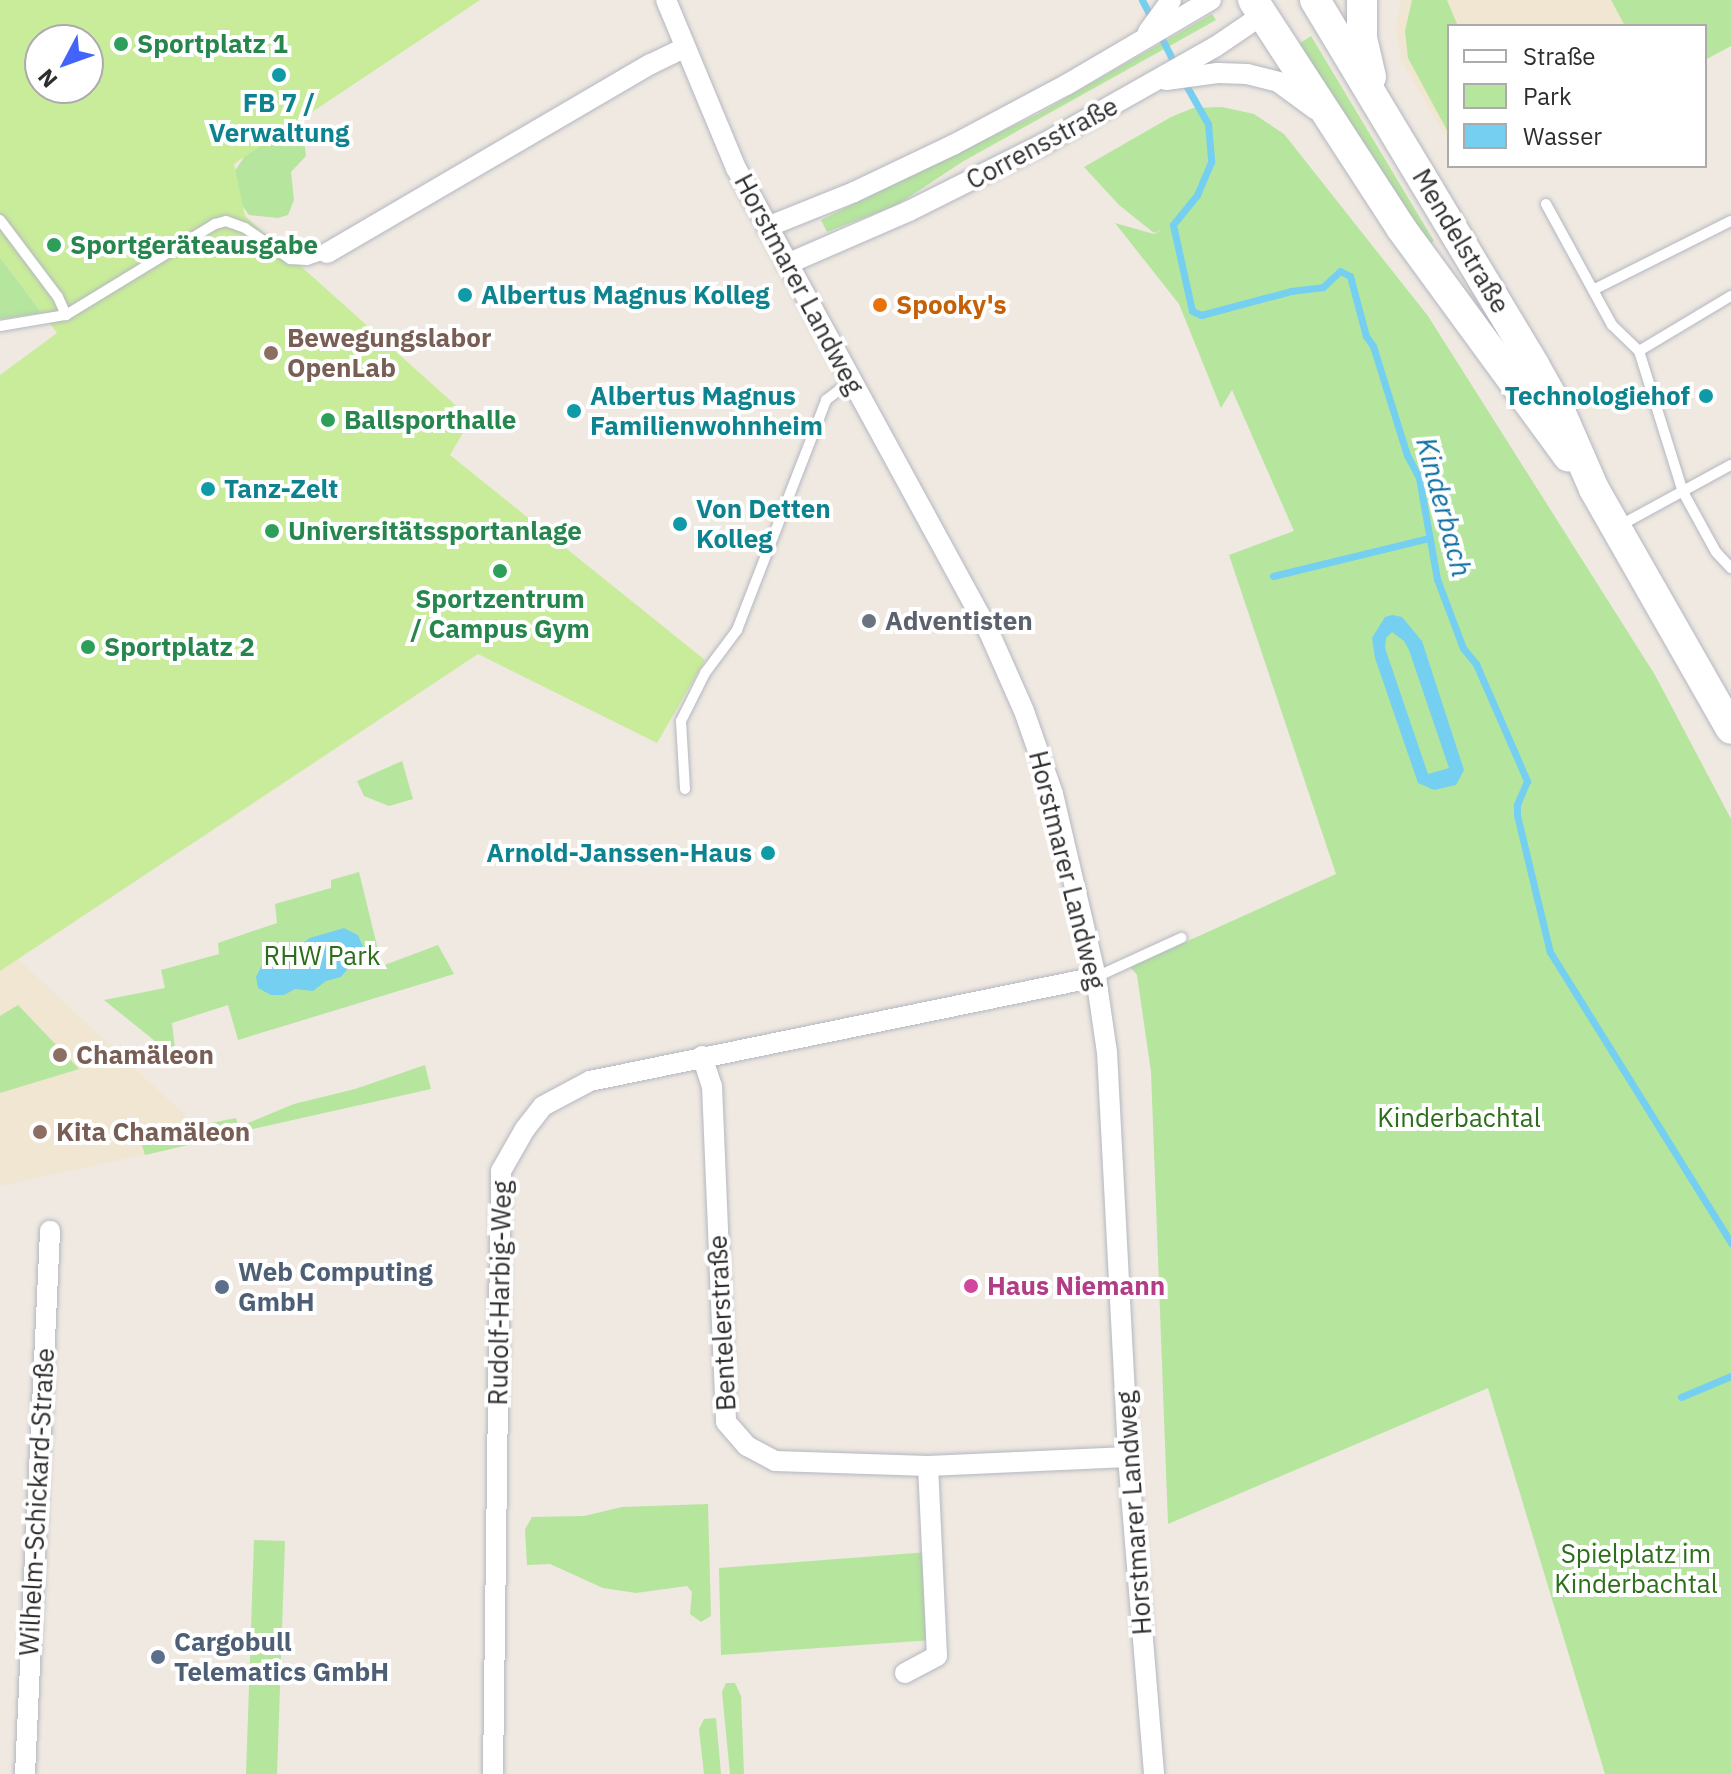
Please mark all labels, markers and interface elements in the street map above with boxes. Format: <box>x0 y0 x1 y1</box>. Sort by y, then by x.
north arrow <box>24 24 104 104</box>
legend <box>1447 24 1707 168</box>
place label: Sportplatz 1 <box>137 28 288 60</box>
marker: Sportplatz 1 <box>112 35 130 53</box>
text: Straße <box>1523 40 1595 72</box>
text: N <box>31 63 63 94</box>
marker: FB 7 / Verwaltung <box>270 66 288 84</box>
text: Park <box>1523 80 1572 112</box>
place label: FB 7 / Verwaltung <box>209 87 349 148</box>
street label: Corrensstraße <box>961 90 1123 196</box>
text: Wasser <box>1523 120 1602 152</box>
street label: Mendelstraße <box>1406 163 1516 319</box>
street label: Horstmarer Landweg <box>728 169 870 399</box>
place label: Sportgeräteausgabe <box>70 229 318 261</box>
marker: Sportgeräteausgabe <box>45 236 63 254</box>
place label: Albertus Magnus Kolleg <box>481 279 770 311</box>
marker: Albertus Magnus Kolleg <box>456 286 474 304</box>
place label: Spooky's <box>896 289 1007 321</box>
marker: Spooky's <box>871 296 889 314</box>
place label: Bewegungslabor OpenLab <box>287 322 491 384</box>
marker: Bewegungslabor OpenLab <box>262 344 280 362</box>
place label: Albertus Magnus Familienwohnheim <box>590 380 823 442</box>
place label: Technologiehof <box>1504 380 1690 412</box>
marker: Technologiehof <box>1697 387 1715 405</box>
marker: Albertus Magnus Familienwohnheim <box>565 402 583 420</box>
place label: Ballsporthalle <box>344 404 516 436</box>
marker: Ballsporthalle <box>319 411 337 429</box>
water label: Kinderbach <box>1409 434 1479 580</box>
place label: Tanz-Zelt <box>224 473 338 505</box>
marker: Tanz-Zelt <box>199 480 217 498</box>
place label: Von Detten Kolleg <box>696 493 831 554</box>
place label: Universitätssportanlage <box>288 515 582 547</box>
marker: Von Detten Kolleg <box>671 515 689 533</box>
marker: Universitätssportanlage <box>263 522 281 540</box>
marker: Sportzentrum / Campus Gym <box>491 562 509 580</box>
place label: Sportzentrum / Campus Gym <box>410 583 590 644</box>
place label: Adventisten <box>885 605 1033 637</box>
marker: Adventisten <box>860 612 878 630</box>
place label: Sportplatz 2 <box>104 631 255 663</box>
marker: Sportplatz 2 <box>79 638 97 656</box>
street label: Horstmarer Landweg <box>1022 748 1112 992</box>
place label: Arnold-Janssen-Haus <box>486 837 752 869</box>
marker: Arnold-Janssen-Haus <box>759 844 777 862</box>
park label: RHW Park <box>264 940 380 972</box>
place label: Chamäleon <box>76 1039 214 1071</box>
marker: Chamäleon <box>51 1046 69 1064</box>
park label: Kinderbachtal <box>1377 1102 1541 1134</box>
place label: Kita Chamäleon <box>56 1116 250 1148</box>
marker: Kita Chamäleon <box>31 1123 49 1141</box>
street label: Rudolf-Harbig-Weg <box>482 1180 518 1406</box>
street label: Bentelerstraße <box>702 1234 742 1412</box>
place label: Web Computing GmbH <box>238 1256 433 1318</box>
place label: Haus Niemann <box>987 1270 1165 1302</box>
marker: Haus Niemann <box>962 1277 980 1295</box>
marker: Web Computing GmbH <box>213 1278 231 1296</box>
street label: Wilhelm-Schickard-Straße <box>13 1347 61 1657</box>
street label: Horstmarer Landweg <box>1110 1390 1158 1636</box>
park label: Spielplatz im Kinderbachtal <box>1554 1538 1718 1600</box>
place label: Cargobull Telematics GmbH <box>174 1626 389 1688</box>
marker: Cargobull Telematics GmbH <box>149 1648 167 1666</box>

